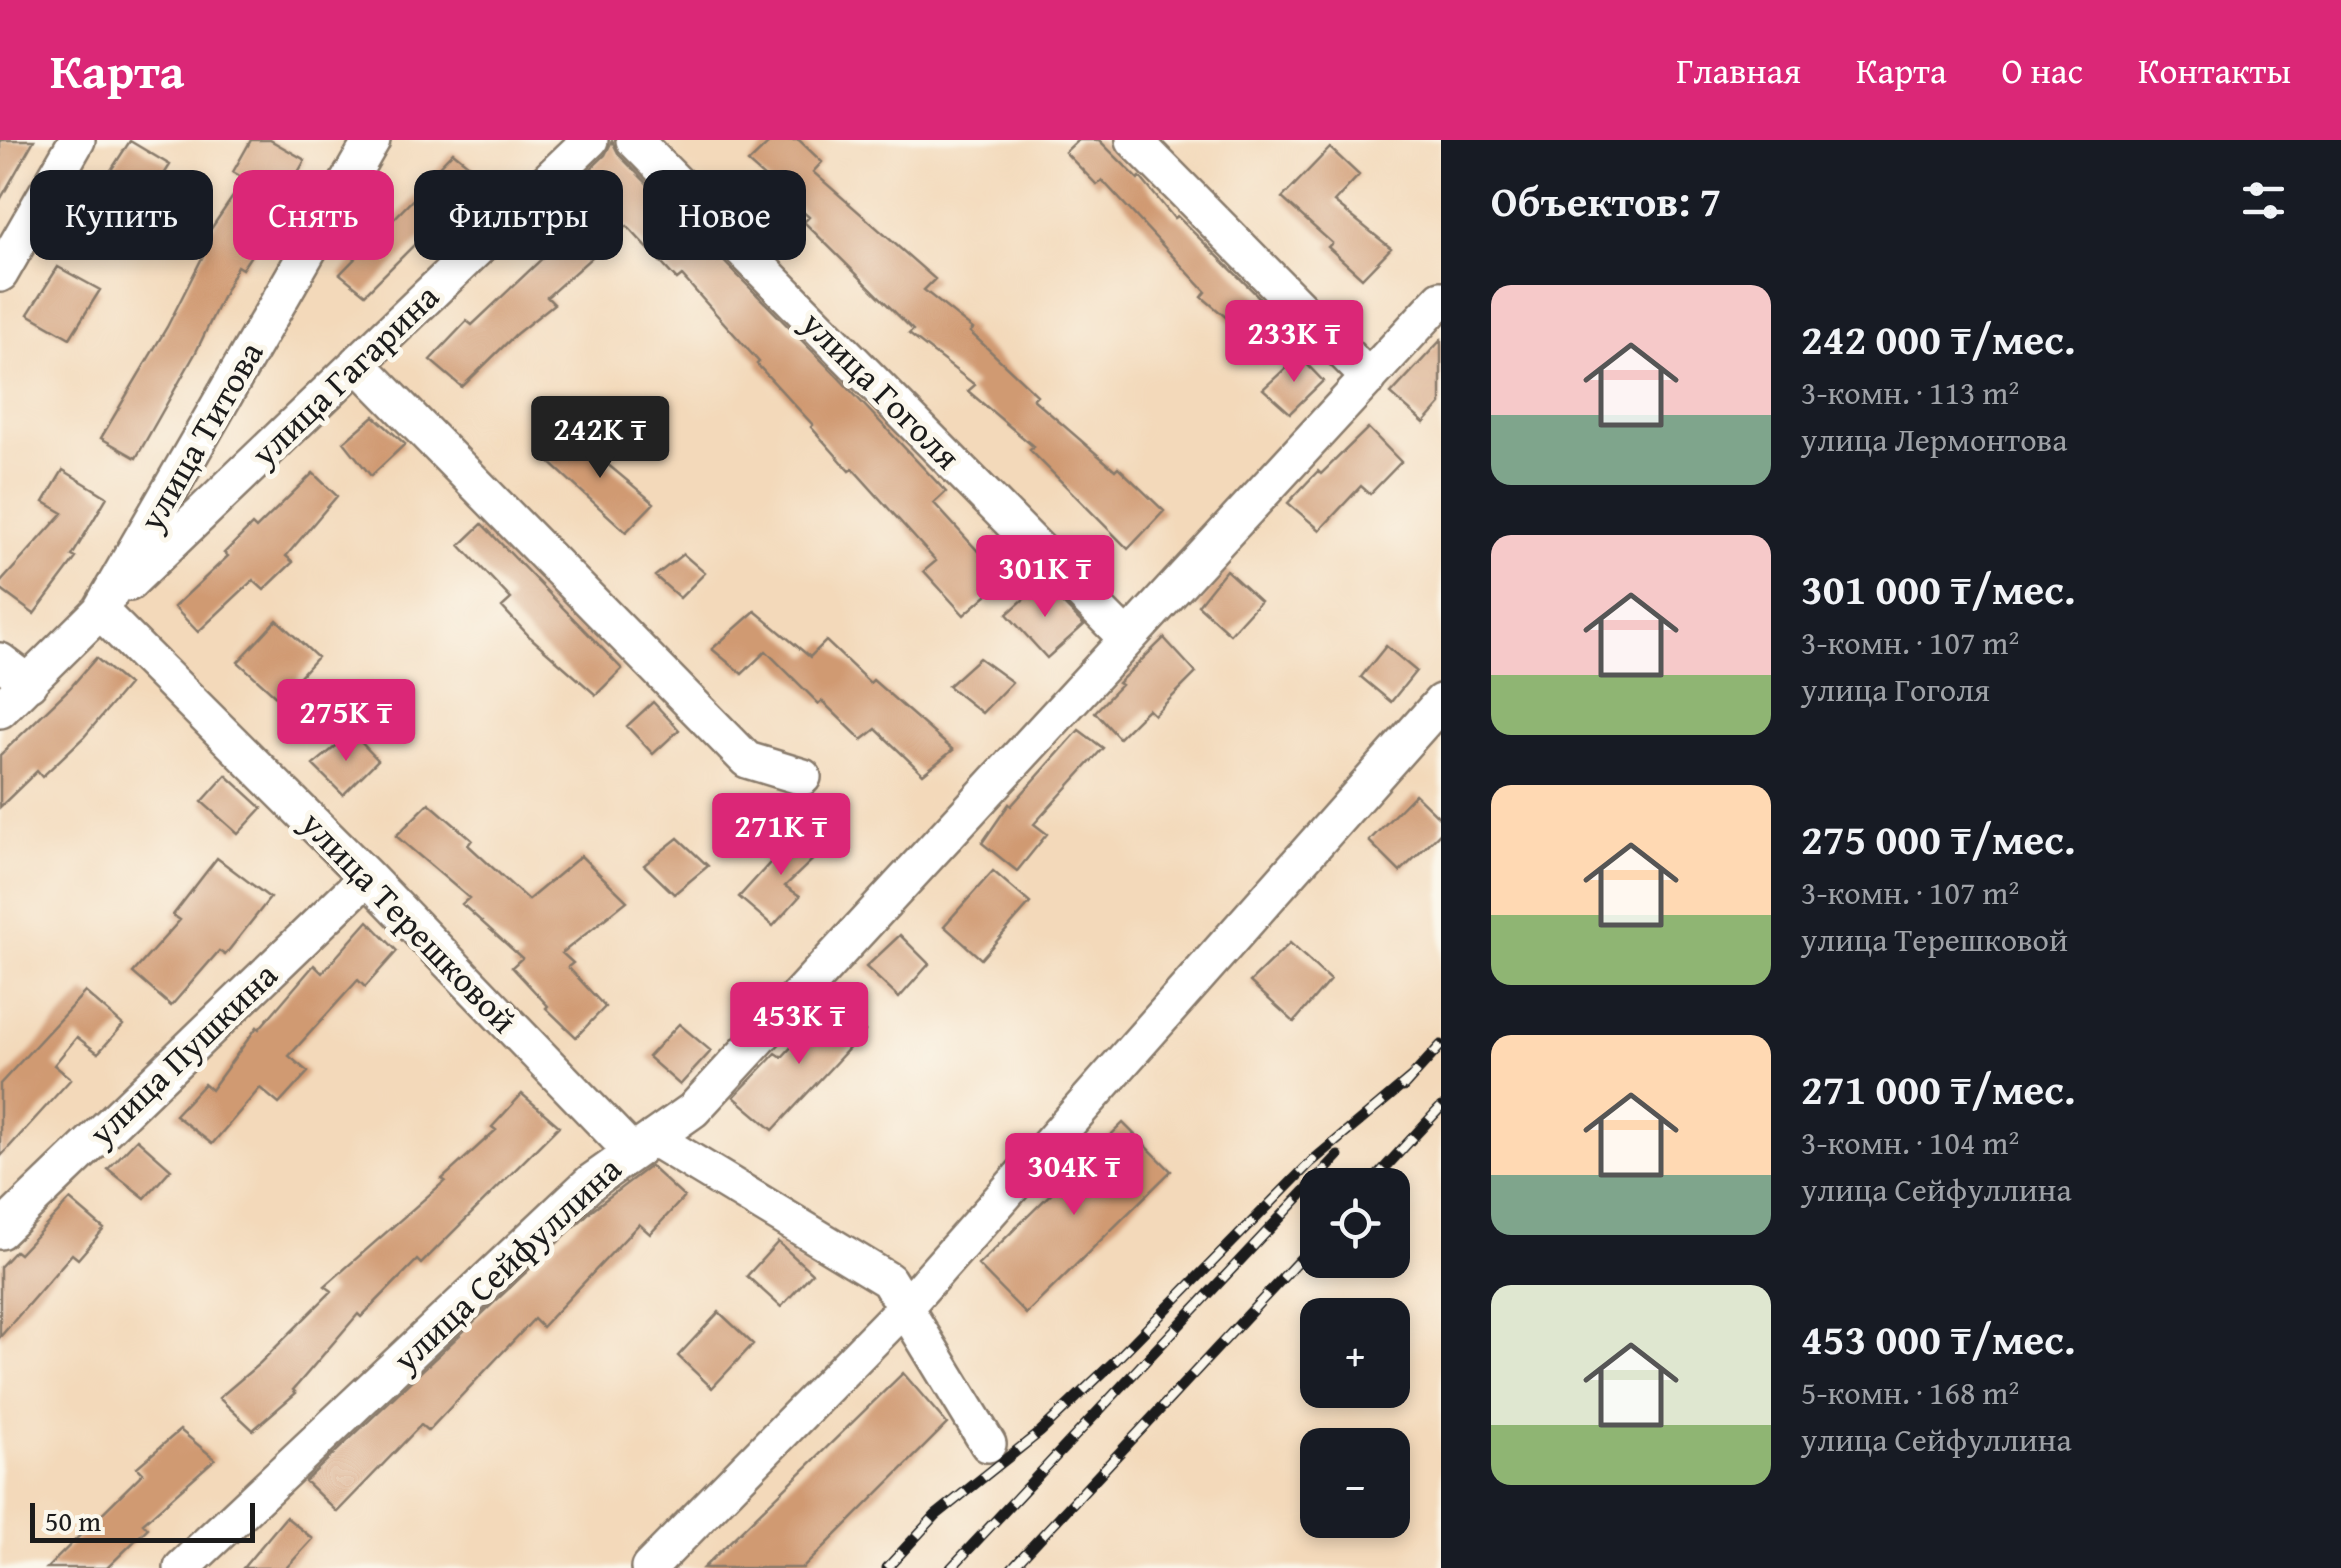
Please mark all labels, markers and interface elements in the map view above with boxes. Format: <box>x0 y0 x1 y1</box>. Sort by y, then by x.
text: Карта <box>50 35 184 106</box>
text: Главная <box>1676 45 1801 96</box>
text: Карта <box>1856 45 1947 96</box>
text: О нас <box>2002 45 2083 96</box>
text: Контакты <box>2138 45 2291 96</box>
chip: Купить <box>30 170 213 260</box>
chip: Снять <box>233 170 394 260</box>
chip: Фильтры <box>414 170 623 260</box>
chip: Новое <box>643 170 806 260</box>
text: Объектов: 7 <box>1491 170 1721 231</box>
icon: filters <box>2236 173 2291 228</box>
street label: улица Гагарина <box>238 271 450 478</box>
street label: улица Гоголя <box>790 298 972 481</box>
pin: 233K ₸ <box>1213 300 1375 385</box>
text: 242 000 ₸/мес. <box>1801 308 2075 369</box>
text: 233K ₸ <box>1247 309 1341 356</box>
icon: home <box>1571 325 1691 445</box>
street label: улица Титова <box>125 331 276 541</box>
text: 3-комн. · 113 m² <box>1801 369 2019 416</box>
pin: 242K ₸ <box>519 396 681 481</box>
text: 242K ₸ <box>553 405 647 452</box>
text: улица Лермонтова <box>1801 416 2067 463</box>
pin: 301K ₸ <box>964 535 1126 620</box>
text: 301K ₸ <box>998 544 1092 591</box>
text: 301 000 ₸/мес. <box>1801 558 2075 619</box>
icon: home <box>1571 575 1691 695</box>
text: 3-комн. · 107 m² <box>1801 619 2019 666</box>
text: улица Гоголя <box>1801 666 1990 713</box>
pin: 275K ₸ <box>265 679 427 764</box>
text: 275K ₸ <box>299 688 393 735</box>
pin: 271K ₸ <box>700 793 862 878</box>
street label: улица Терешковой <box>289 798 529 1044</box>
text: 271K ₸ <box>734 802 828 849</box>
text: 275 000 ₸/мес. <box>1801 808 2075 869</box>
icon: home <box>1571 825 1691 945</box>
text: 3-комн. · 107 m² <box>1801 869 2019 916</box>
text: улица Терешковой <box>1801 916 2068 963</box>
street label: улица Пушкина <box>76 950 289 1158</box>
pin: 453K ₸ <box>718 982 880 1067</box>
text: 453K ₸ <box>752 991 846 1038</box>
text: 271 000 ₸/мес. <box>1801 1058 2075 1119</box>
icon: home <box>1571 1075 1691 1195</box>
text: 3-комн. · 104 m² <box>1801 1119 2019 1166</box>
pin: 304K ₸ <box>993 1133 1155 1218</box>
text: 304K ₸ <box>1027 1142 1121 1189</box>
street label: улица Сейфуллина <box>380 1144 633 1384</box>
text: улица Сейфуллина <box>1801 1166 2072 1213</box>
map controls <box>1300 1168 1410 1538</box>
button: locate <box>1300 1168 1410 1278</box>
button: + <box>1300 1298 1410 1408</box>
text: 453 000 ₸/мес. <box>1801 1308 2075 1369</box>
icon: home <box>1571 1325 1691 1445</box>
text: 5-комн. · 168 m² <box>1801 1369 2019 1416</box>
text: улица Сейфуллина <box>1801 1416 2072 1463</box>
button: − <box>1300 1428 1410 1538</box>
scale bar <box>30 1498 255 1542</box>
text: 50 m <box>45 1500 101 1541</box>

